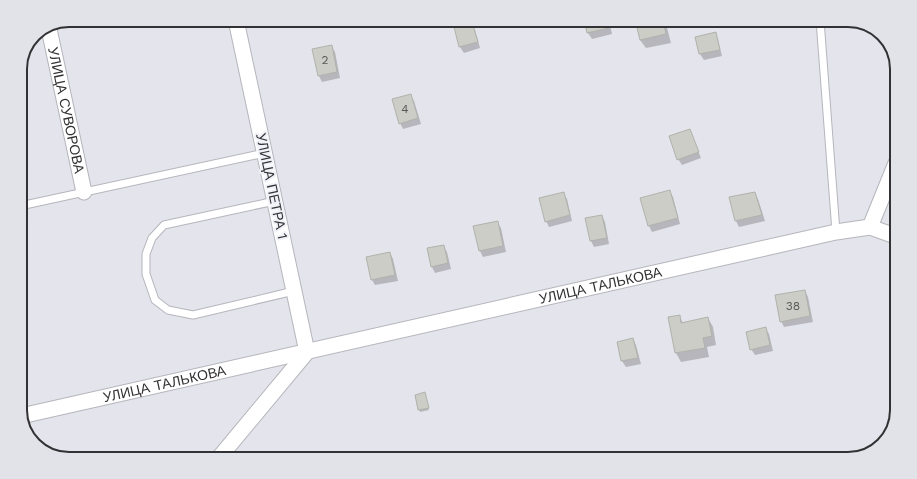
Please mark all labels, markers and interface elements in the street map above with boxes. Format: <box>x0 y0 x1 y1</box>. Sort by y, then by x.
street label: УЛИЦА СУВОРОВА <box>45 46 88 175</box>
house number: 2 <box>322 53 329 67</box>
house number: 4 <box>401 102 409 116</box>
street label: УЛИЦА ПЕТРА 1 <box>253 132 291 240</box>
street label: УЛИЦА ТАЛЬКОВА <box>537 263 664 307</box>
house number: 38 <box>786 299 800 313</box>
street label: УЛИЦА ТАЛЬКОВА <box>101 362 228 405</box>

